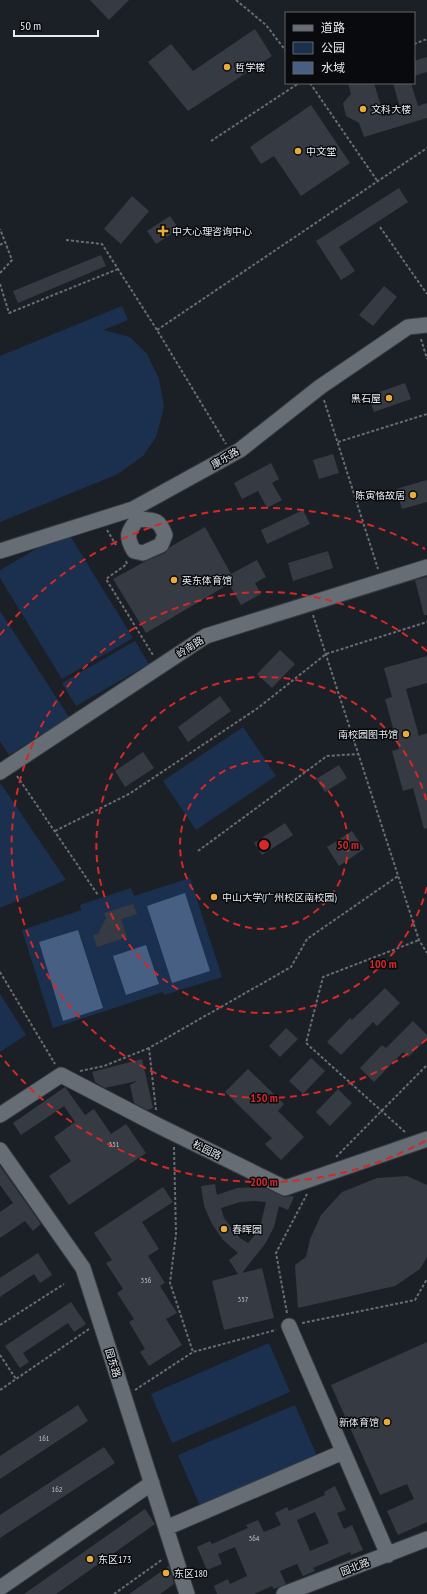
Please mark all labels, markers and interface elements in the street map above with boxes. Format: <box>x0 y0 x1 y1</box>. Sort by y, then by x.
scale bar <box>14 12 98 38</box>
legend <box>285 12 415 84</box>
text: 50 m <box>20 18 41 33</box>
text: 道路 <box>321 20 345 35</box>
text: 公园 <box>321 40 345 55</box>
text: 水域 <box>321 60 345 75</box>
place label: 哲学楼 <box>235 61 265 74</box>
marker: 哲学楼 <box>222 62 232 72</box>
place label: 文科大楼 <box>371 103 411 116</box>
marker: 文科大楼 <box>358 104 368 114</box>
place label: 中文堂 <box>306 145 336 158</box>
marker: 中文堂 <box>293 146 303 156</box>
marker: 中大心理咨询中心 <box>157 225 169 237</box>
place label: 中大心理咨询中心 <box>172 225 252 238</box>
place label: 黑石屋 <box>351 392 381 405</box>
marker: 黑石屋 <box>384 393 394 403</box>
street label: 康乐路 <box>209 445 241 471</box>
place label: 陈寅恪故居 <box>355 489 405 502</box>
marker: 陈寅恪故居 <box>408 490 418 500</box>
place label: 英东体育馆 <box>182 574 232 587</box>
marker: 英东体育馆 <box>169 575 179 585</box>
street label: 岭南路 <box>174 633 206 661</box>
place label: 南校园图书馆 <box>338 728 398 741</box>
marker: 南校园图书馆 <box>401 729 411 739</box>
text: 50 m <box>337 837 359 852</box>
centre of rings <box>257 838 271 852</box>
place label: 中山大学(广州校区南校园) <box>222 891 337 904</box>
marker: 中山大学(广州校区南校园) <box>209 892 219 902</box>
text: 100 m <box>369 956 397 971</box>
text: 150 m <box>250 1090 278 1105</box>
street label: 松园路 <box>191 1138 223 1162</box>
house number: 351 <box>109 1139 120 1149</box>
text: 200 m <box>250 1174 278 1189</box>
place label: 春晖园 <box>232 1223 262 1236</box>
marker: 春晖园 <box>219 1224 229 1234</box>
house number: 356 <box>141 1275 152 1285</box>
house number: 357 <box>238 1294 249 1304</box>
street label: 园东路 <box>102 1347 124 1379</box>
place label: 新体育馆 <box>339 1416 379 1429</box>
marker: 新体育馆 <box>382 1417 392 1427</box>
house number: 161 <box>39 1433 50 1443</box>
house number: 162 <box>52 1484 63 1494</box>
house number: 364 <box>249 1533 260 1543</box>
place label: 东区173 <box>98 1553 132 1566</box>
marker: 东区173 <box>85 1554 95 1564</box>
street label: 园北路 <box>339 1556 371 1578</box>
place label: 东区180 <box>174 1567 208 1580</box>
marker: 东区180 <box>161 1568 171 1578</box>

